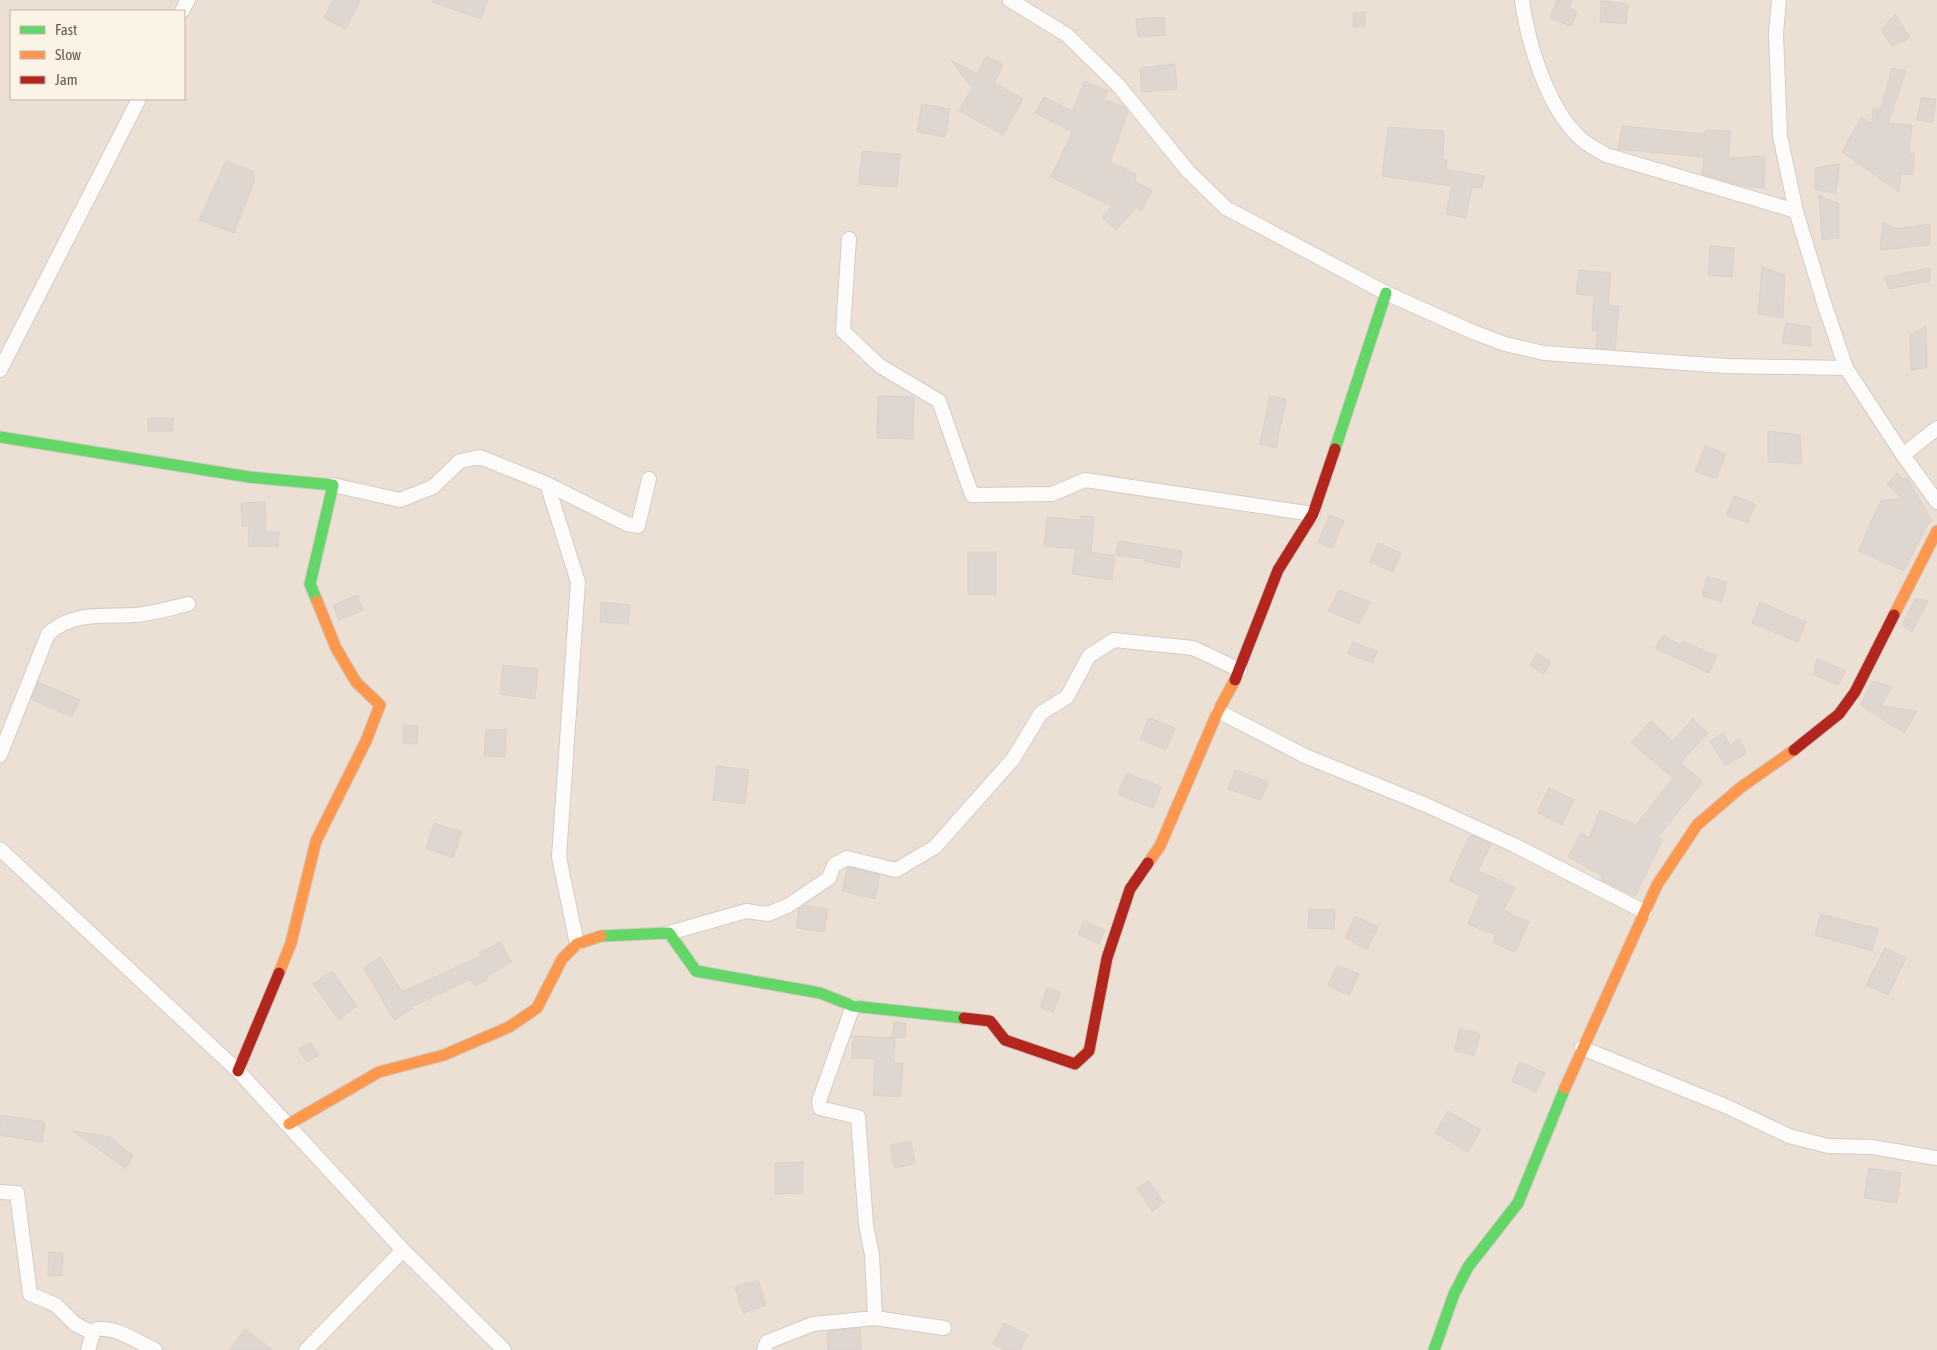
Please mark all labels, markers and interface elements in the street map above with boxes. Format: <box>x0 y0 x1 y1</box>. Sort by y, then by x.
legend <box>10 10 185 100</box>
text: Fast <box>55 21 77 38</box>
text: Slow <box>55 46 81 63</box>
text: Jam <box>55 71 78 88</box>

